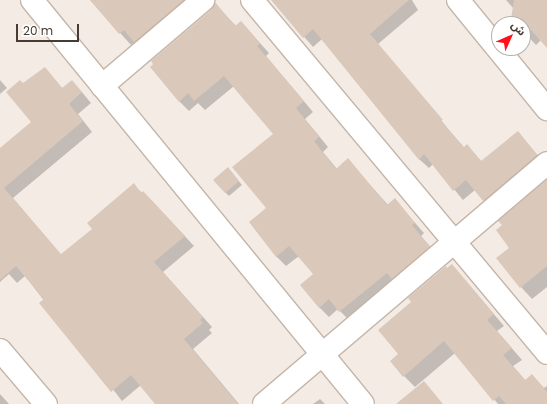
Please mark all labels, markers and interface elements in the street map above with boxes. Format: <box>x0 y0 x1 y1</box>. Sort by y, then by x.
scale bar <box>18 16 81 42</box>
north arrow <box>491 16 531 56</box>
text: ش <box>508 17 530 39</box>
text: 20 m <box>23 22 53 39</box>

